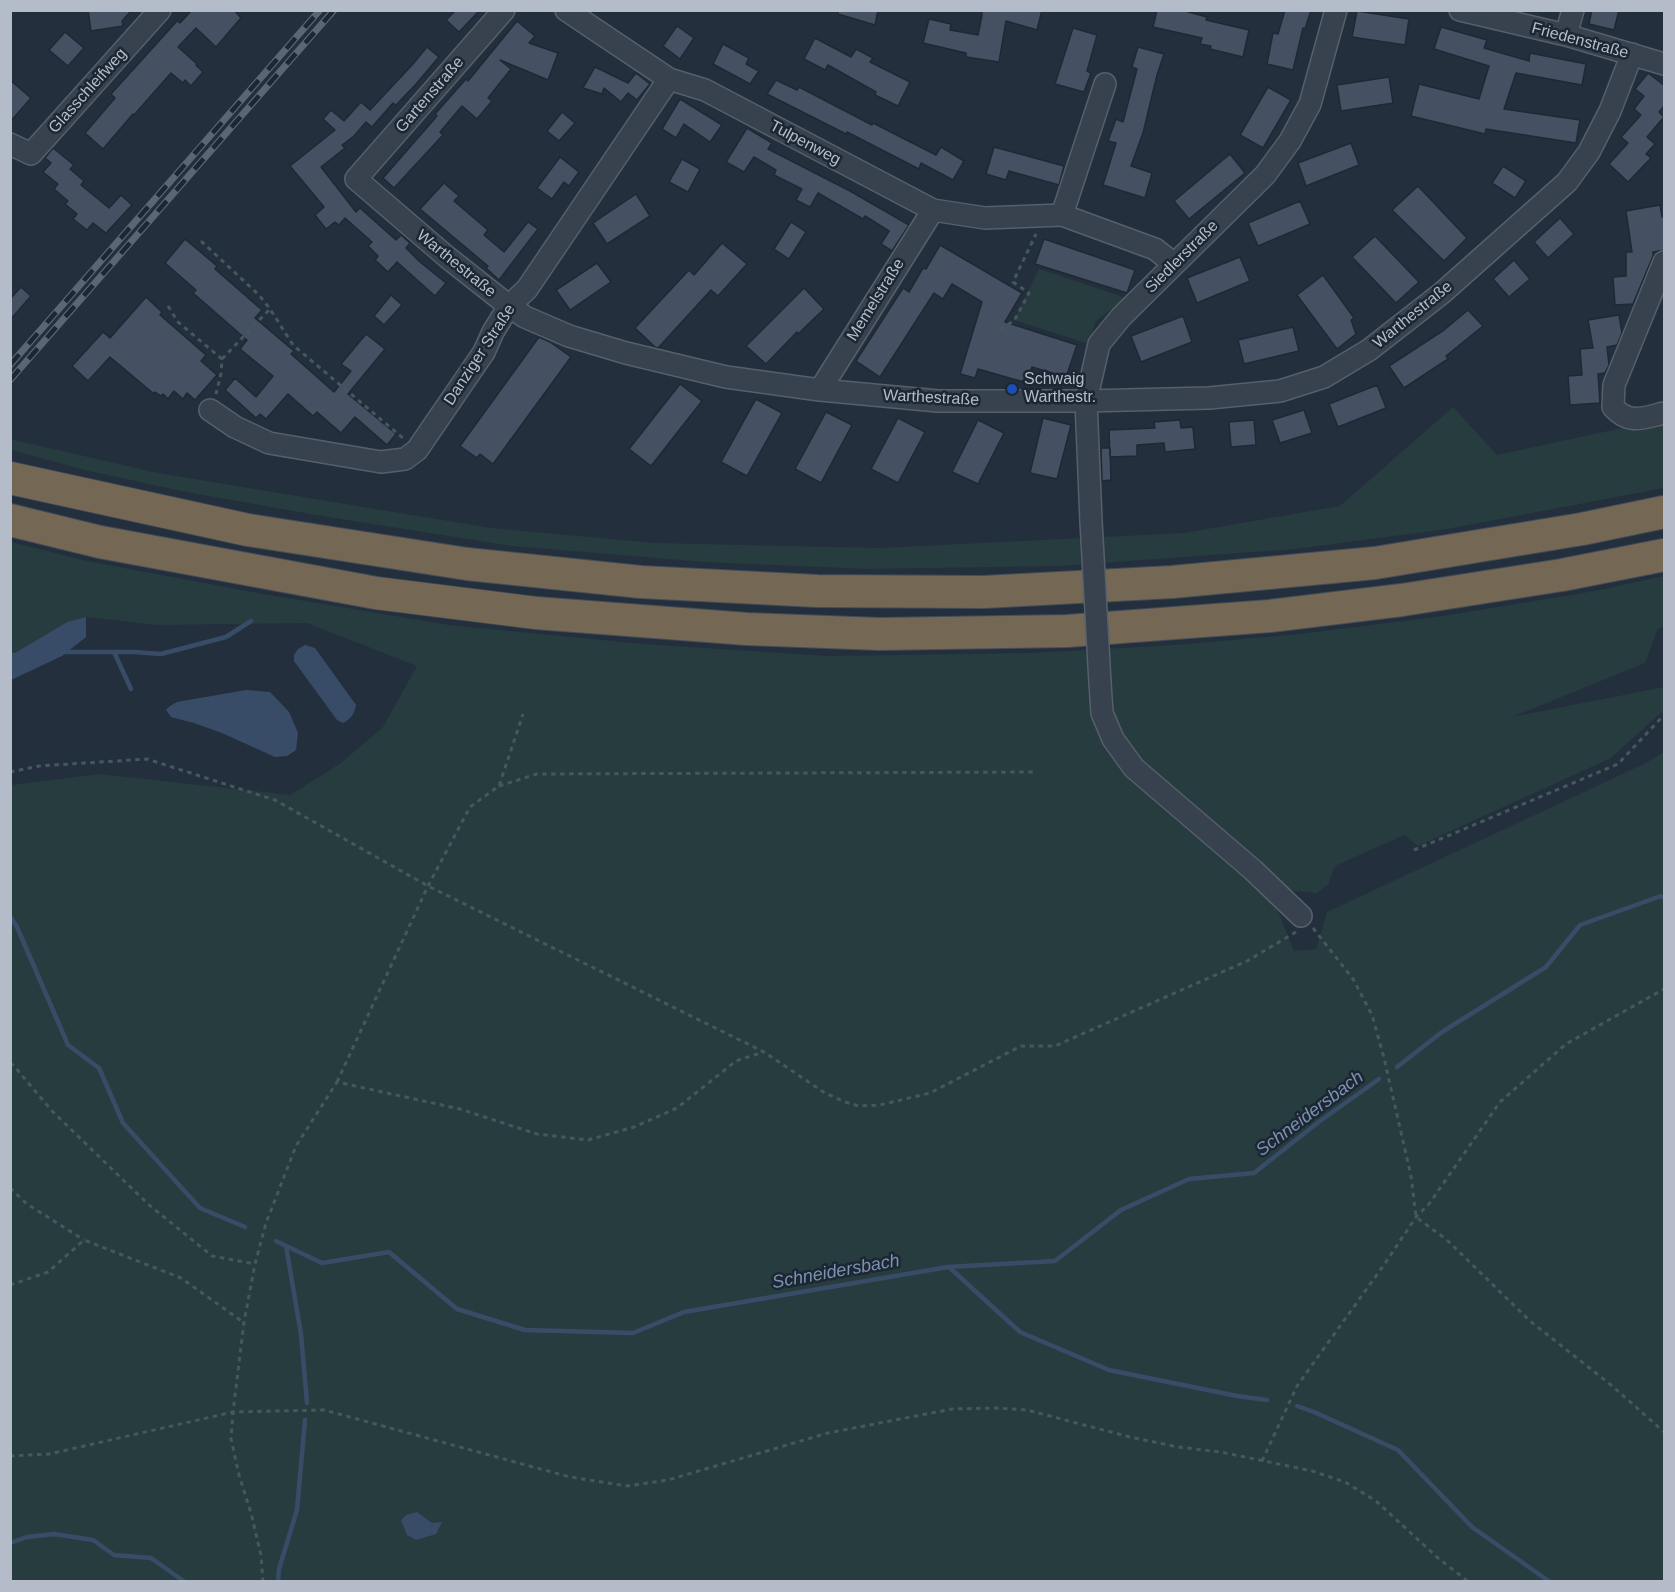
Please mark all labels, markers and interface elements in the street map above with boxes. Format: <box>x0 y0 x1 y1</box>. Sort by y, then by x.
street label: Friedenstraße <box>1529 19 1631 63</box>
street label: Glasschleifweg <box>45 45 131 137</box>
street label: Gartenstraße <box>392 53 468 137</box>
street label: Tulpenweg <box>766 116 844 170</box>
street label: Siedlerstraße <box>1142 217 1222 297</box>
street label: Warthestraße <box>413 226 499 302</box>
street label: Memelstraße <box>843 255 909 345</box>
street label: Warthestraße <box>1370 277 1456 353</box>
street label: Danziger Straße <box>440 301 520 409</box>
place label: Schwaig Warthestr. <box>1024 370 1096 408</box>
marker: Schwaig Warthestr. <box>1005 382 1019 396</box>
street label: Warthestraße <box>882 386 980 410</box>
water label: Schneidersbach <box>1252 1067 1368 1161</box>
water label: Schneidersbach <box>771 1250 901 1294</box>

